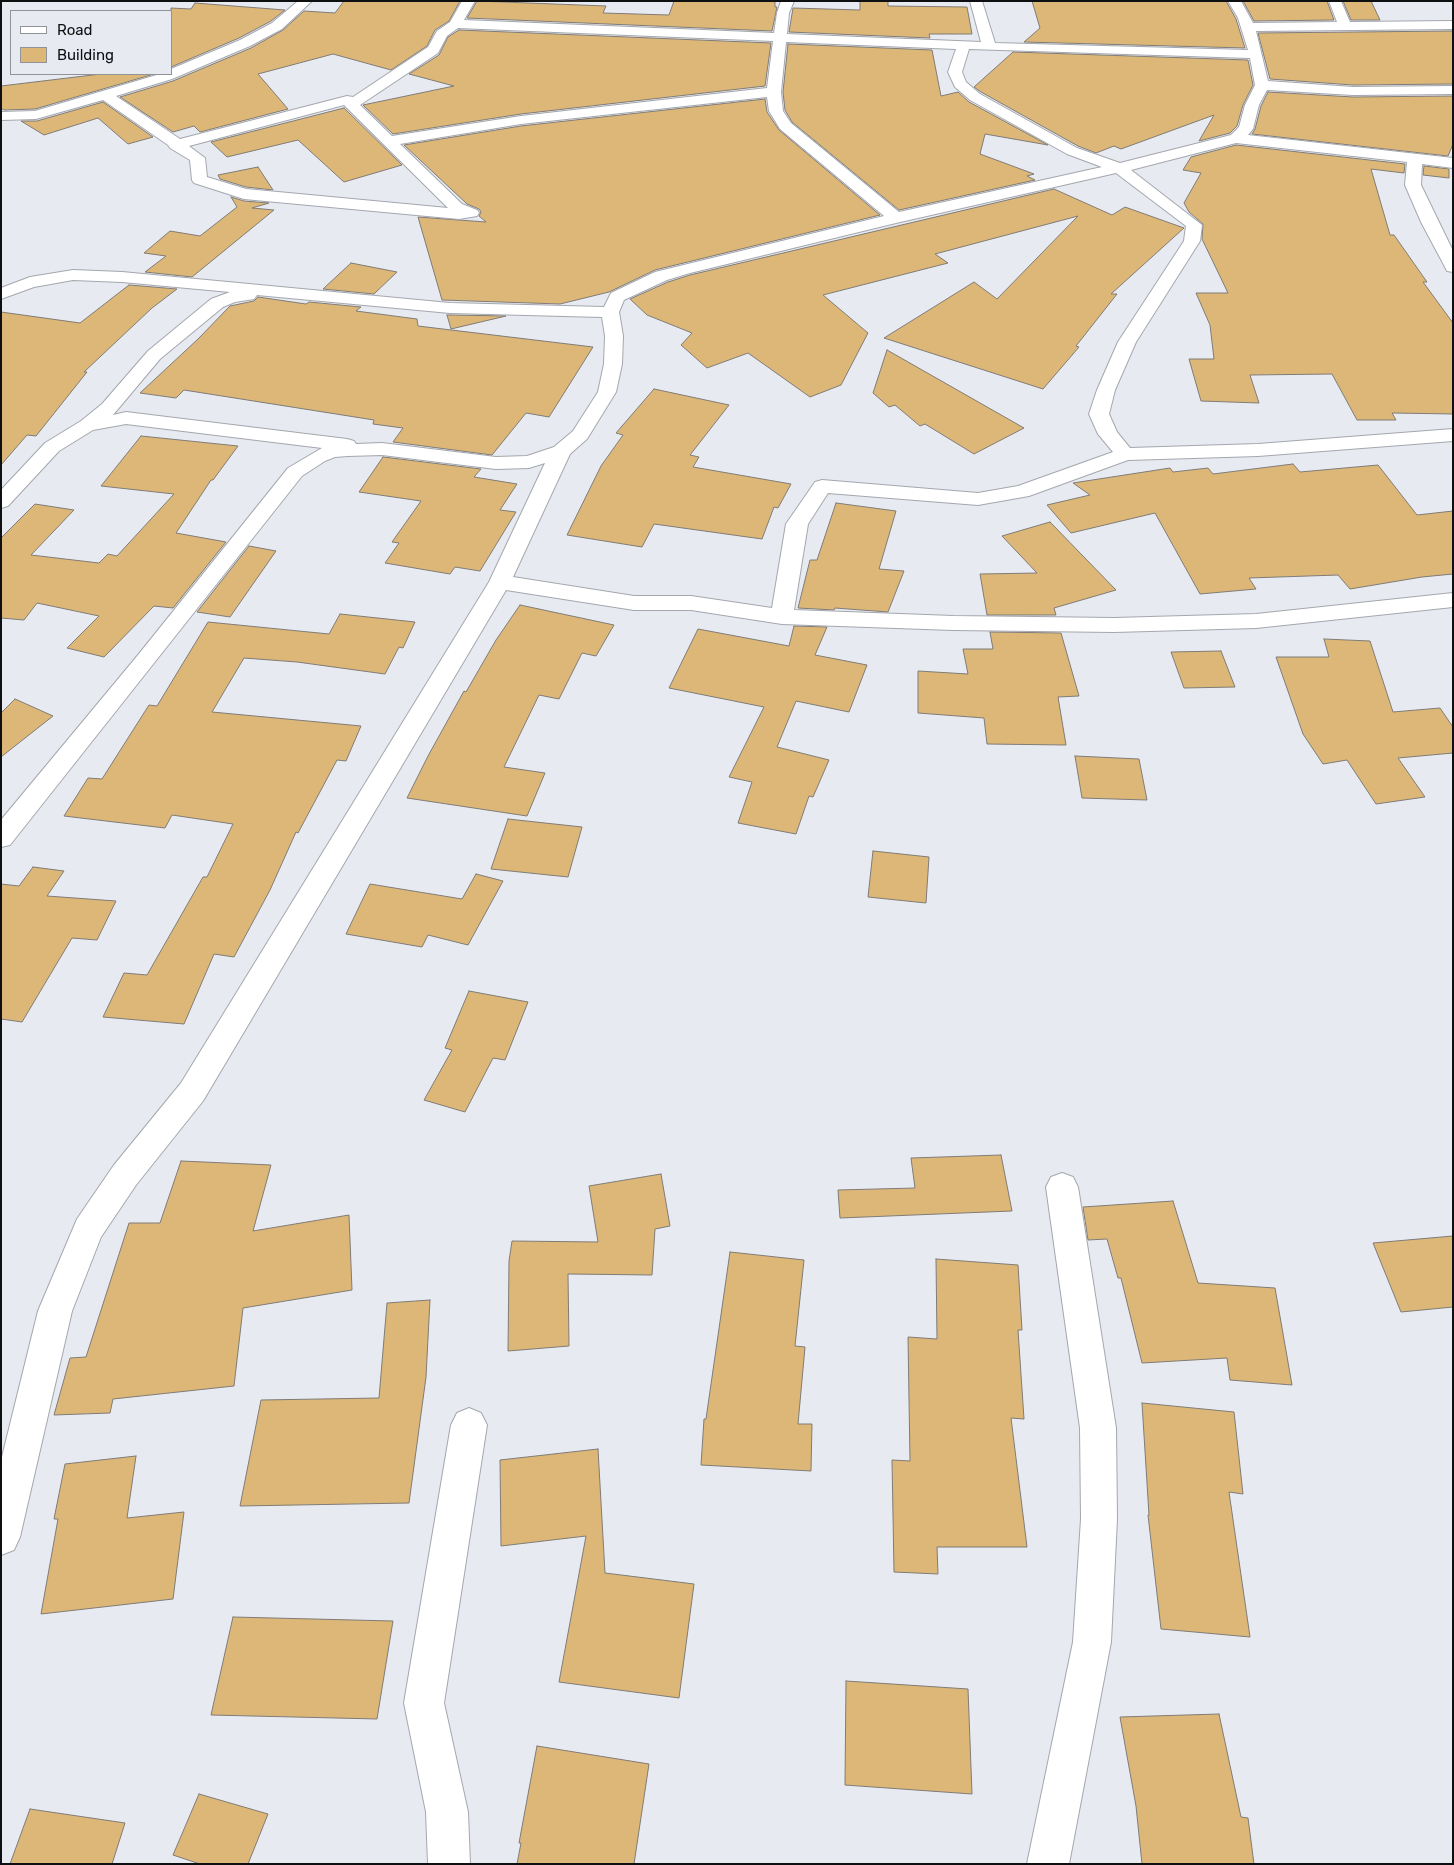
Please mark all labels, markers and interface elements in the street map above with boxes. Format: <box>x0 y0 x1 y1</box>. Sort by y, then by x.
legend <box>10 10 172 75</box>
text: Road <box>57 21 93 39</box>
text: Building <box>57 46 114 64</box>

